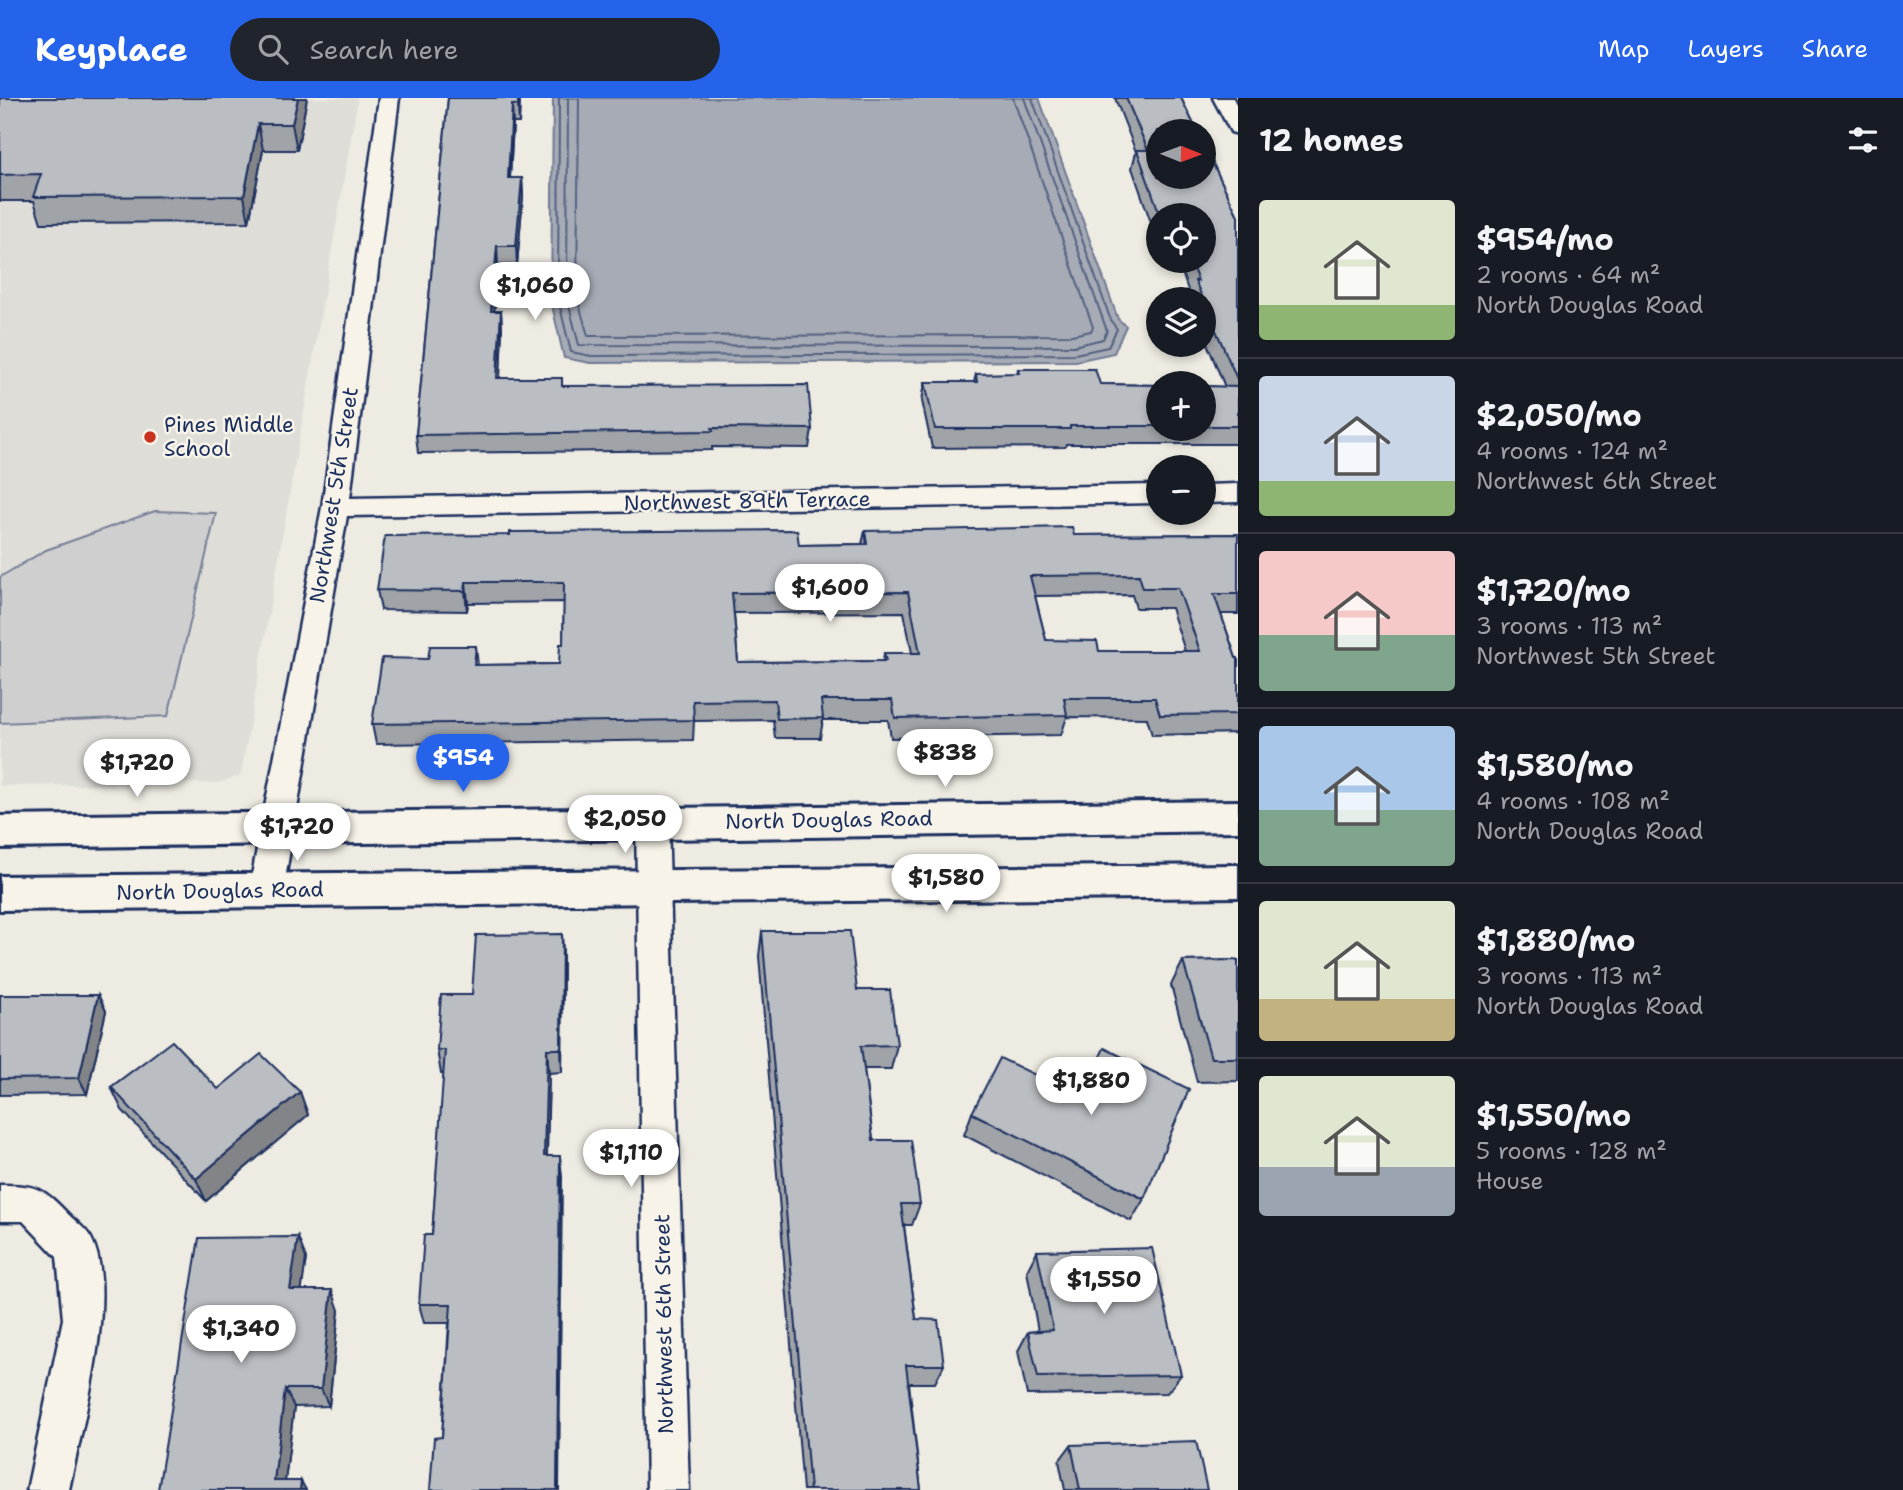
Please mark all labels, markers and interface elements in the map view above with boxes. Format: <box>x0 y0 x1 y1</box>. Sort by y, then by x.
search box <box>230 18 720 81</box>
text: Keyplace <box>35 27 188 72</box>
icon: search <box>254 30 292 68</box>
text: Search here <box>310 32 458 67</box>
text: Map <box>1598 33 1649 65</box>
text: Layers <box>1687 33 1764 65</box>
text: Share <box>1802 33 1868 65</box>
north arrow <box>1146 119 1216 189</box>
map controls <box>1146 119 1216 525</box>
text: 12 homes <box>1259 120 1403 161</box>
icon: filters <box>1844 121 1882 159</box>
button: locate <box>1146 203 1216 273</box>
text: $954/mo <box>1476 219 1614 260</box>
icon: home <box>1315 228 1399 312</box>
text: 2 rooms · 64 m² <box>1476 260 1660 290</box>
pin: $1,060 <box>478 262 592 322</box>
text: $1,060 <box>496 270 574 300</box>
button: layers <box>1146 287 1216 357</box>
text: North Douglas Road <box>1476 290 1703 320</box>
button: + <box>1146 371 1216 441</box>
street label: Northwest 5th Street <box>303 385 365 605</box>
text: $2,050/mo <box>1476 395 1642 436</box>
icon: home <box>1315 404 1399 488</box>
place label: Pines Middle School <box>164 411 294 463</box>
marker: Pines Middle School <box>142 429 158 445</box>
text: 4 rooms · 124 m² <box>1476 436 1668 466</box>
button: − <box>1146 455 1216 525</box>
text: Northwest 6th Street <box>1476 466 1717 496</box>
street label: Northwest 89th Terrace <box>623 485 871 517</box>
pin: $1,600 <box>773 564 887 624</box>
text: $1,720/mo <box>1476 570 1631 611</box>
text: $1,600 <box>791 572 869 602</box>
icon: home <box>1315 579 1399 663</box>
text: 3 rooms · 113 m² <box>1476 611 1662 641</box>
text: Northwest 5th Street <box>1476 641 1716 671</box>
pin: $838 <box>904 730 986 789</box>
pin: $954 <box>422 734 504 794</box>
text: $838 <box>913 737 977 767</box>
pin: $1,720 <box>80 740 194 799</box>
text: $954 <box>432 742 494 772</box>
text: $1,580/mo <box>1476 745 1634 786</box>
text: $1,720 <box>100 747 174 777</box>
icon: home <box>1315 754 1399 838</box>
text: 4 rooms · 108 m² <box>1476 786 1670 816</box>
pin: $2,050 <box>568 796 682 855</box>
text: $2,050 <box>583 803 667 833</box>
pin: $1,720 <box>240 804 354 863</box>
street label: North Douglas Road <box>725 804 933 836</box>
text: $1,720 <box>260 811 334 841</box>
text: North Douglas Road <box>1476 816 1703 846</box>
pin: $1,580 <box>889 854 1003 914</box>
text: $1,580 <box>907 862 985 892</box>
street label: North Douglas Road <box>116 875 324 907</box>
text: $1,880/mo <box>1476 920 1636 961</box>
icon: home <box>1315 929 1399 1013</box>
text: 3 rooms · 113 m² <box>1476 961 1662 991</box>
text: North Douglas Road <box>1476 991 1703 1021</box>
pin: $1,880 <box>1034 1058 1148 1117</box>
text: $1,880 <box>1052 1065 1130 1095</box>
text: $1,550/mo <box>1476 1095 1631 1136</box>
icon: home <box>1315 1104 1399 1188</box>
pin: $1,110 <box>574 1130 688 1189</box>
text: 5 rooms · 128 m² <box>1476 1136 1667 1166</box>
text: $1,110 <box>599 1137 663 1167</box>
text: House <box>1476 1166 1544 1196</box>
street label: Northwest 6th Street <box>648 1214 680 1434</box>
pin: $1,550 <box>1047 1256 1161 1316</box>
text: $1,550 <box>1066 1264 1142 1294</box>
pin: $1,340 <box>184 1306 298 1365</box>
text: $1,340 <box>202 1313 280 1343</box>

